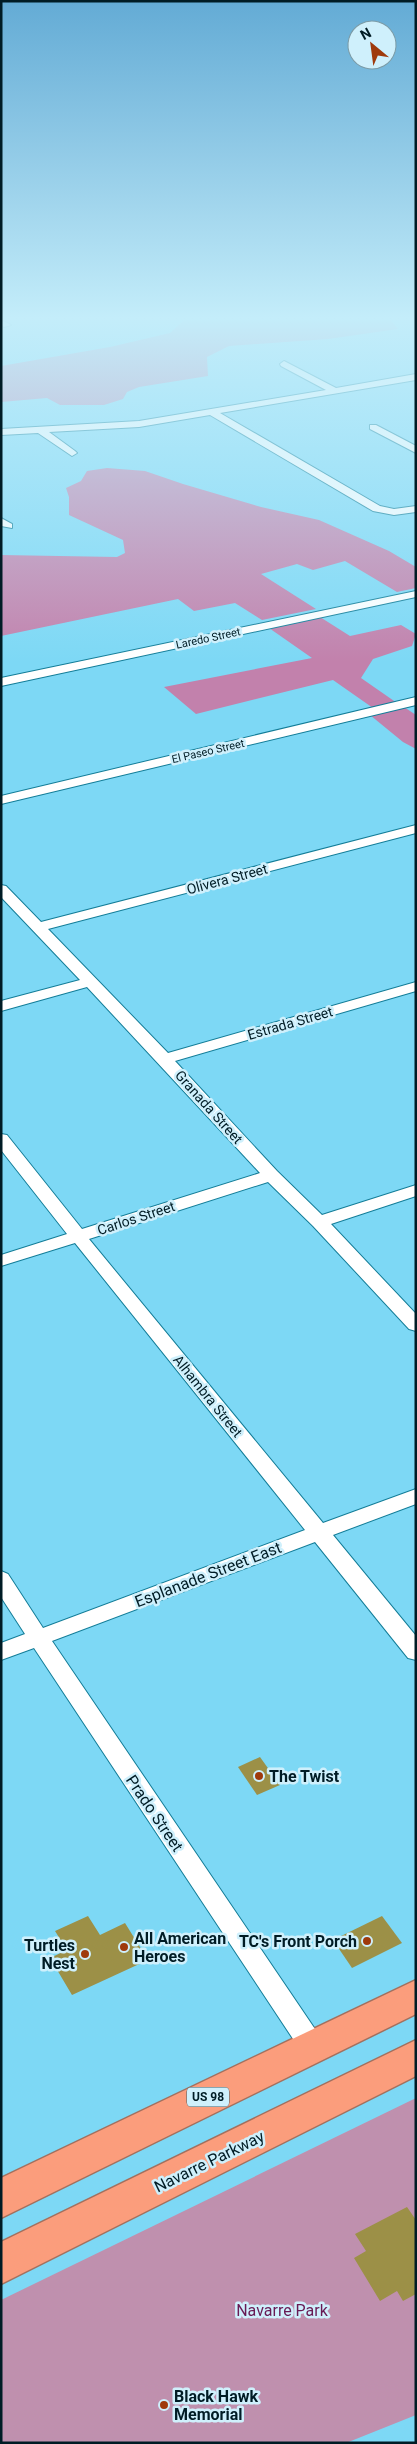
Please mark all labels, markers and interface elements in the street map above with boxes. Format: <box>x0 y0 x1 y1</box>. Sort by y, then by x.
north arrow <box>347 20 397 70</box>
text: N <box>357 24 374 43</box>
street label: Laredo Street <box>175 625 242 652</box>
street label: El Paseo Street <box>171 737 246 766</box>
street label: Olivera Street <box>185 860 270 897</box>
street label: Estrada Street <box>246 1003 335 1043</box>
street label: Granada Street <box>172 1067 246 1147</box>
street label: Carlos Street <box>95 1198 177 1238</box>
street label: Alhambra Street <box>170 1352 246 1440</box>
street label: Esplanade Street East <box>132 1538 284 1611</box>
place label: The Twist <box>269 1767 340 1786</box>
marker: The Twist <box>253 1770 265 1782</box>
street label: Prado Street <box>122 1771 187 1855</box>
place label: All American Heroes <box>134 1929 226 1966</box>
place label: TC's Front Porch <box>239 1932 357 1951</box>
marker: TC's Front Porch <box>361 1935 373 1947</box>
place label: Turtles Nest <box>24 1936 76 1973</box>
marker: All American Heroes <box>118 1941 130 1953</box>
marker: Turtles Nest <box>79 1948 91 1960</box>
road number: US 98 <box>187 2088 229 2106</box>
street label: Navarre Parkway <box>151 2126 268 2196</box>
park label: Navarre Park <box>236 2301 329 2320</box>
place label: Black Hawk Memorial <box>174 2387 258 2424</box>
marker: Black Hawk Memorial <box>158 2399 170 2411</box>

